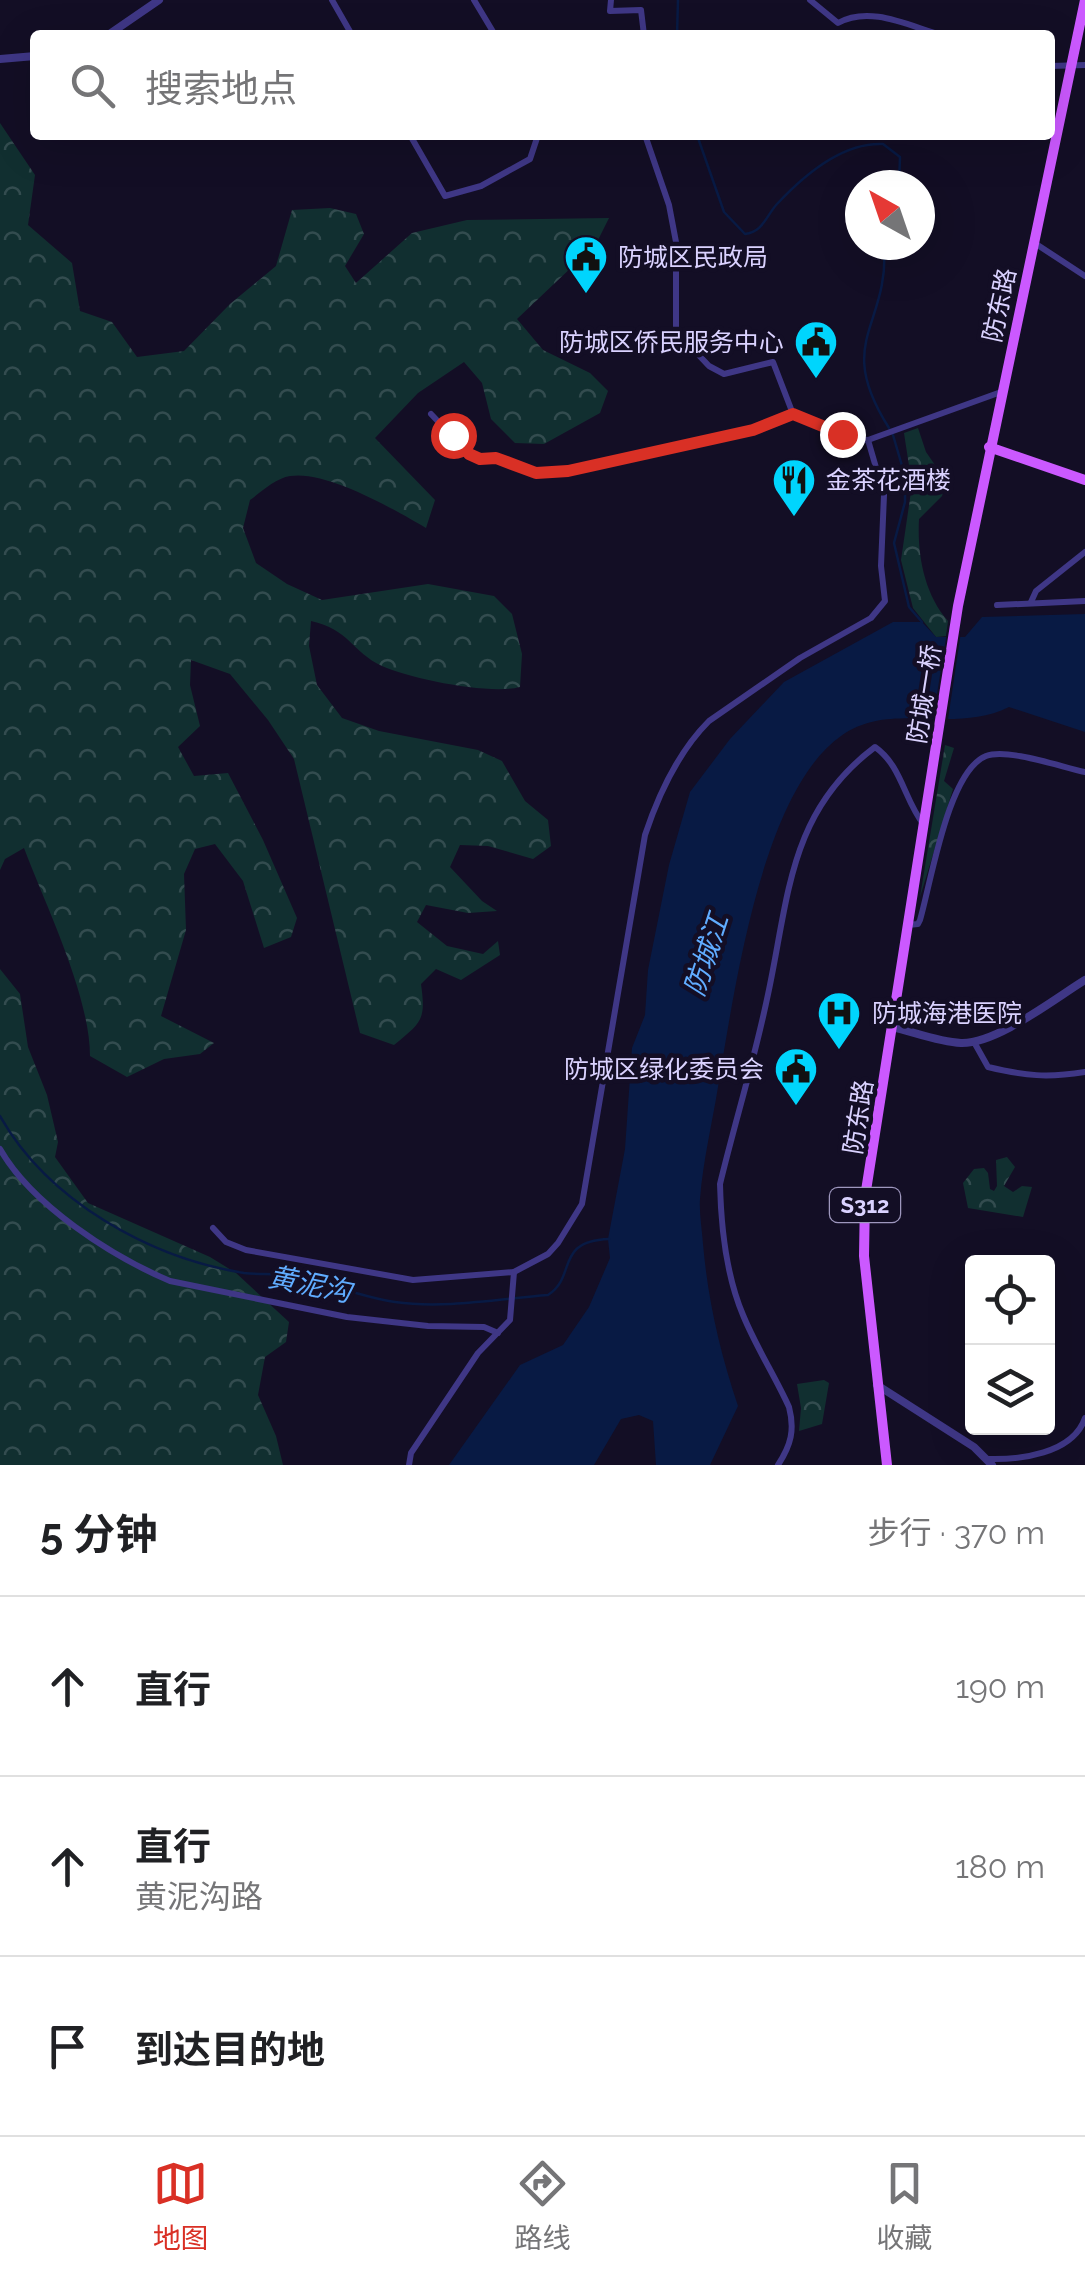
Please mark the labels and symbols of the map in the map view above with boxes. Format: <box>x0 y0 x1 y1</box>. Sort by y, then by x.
north arrow <box>845 170 935 260</box>
public building icon: 防城区民政局 <box>563 234 609 295</box>
place label: 防城区民政局 <box>618 242 768 272</box>
street label: 防东路 <box>977 265 1021 345</box>
public building icon: 防城区侨民服务中心 <box>793 319 839 380</box>
place label: 防城区侨民服务中心 <box>559 327 784 357</box>
route end <box>820 412 866 458</box>
route start <box>431 413 477 459</box>
restaurant icon: 金茶花酒楼 <box>771 457 817 518</box>
place label: 金茶花酒楼 <box>826 465 951 495</box>
street label: 防城一桥 <box>901 642 947 746</box>
water label: 防城江 <box>678 907 736 1000</box>
hospital icon: 防城海港医院 <box>816 990 862 1051</box>
place label: 防城海港医院 <box>872 998 1022 1028</box>
public building icon: 防城区绿化委员会 <box>773 1046 819 1107</box>
place label: 防城区绿化委员会 <box>564 1054 764 1084</box>
street label: 防东路 <box>837 1078 879 1156</box>
road number: S312 <box>830 1188 900 1222</box>
water label: 黄泥沟 <box>266 1260 357 1309</box>

